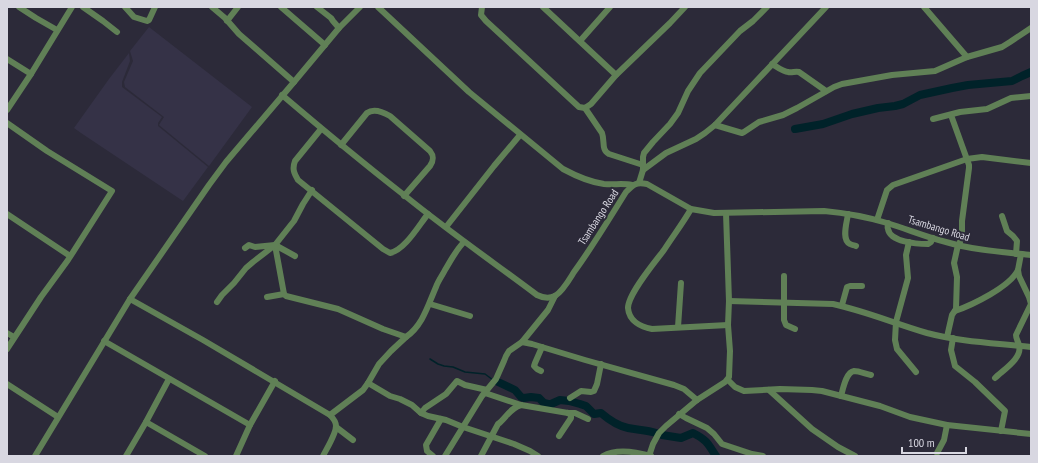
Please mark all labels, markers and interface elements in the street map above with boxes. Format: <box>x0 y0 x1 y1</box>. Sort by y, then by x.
street label: Tsambango Road <box>575 186 621 248</box>
street label: Tsambango Road <box>906 212 972 244</box>
scale bar <box>902 429 966 455</box>
text: 100 m <box>908 435 935 450</box>

